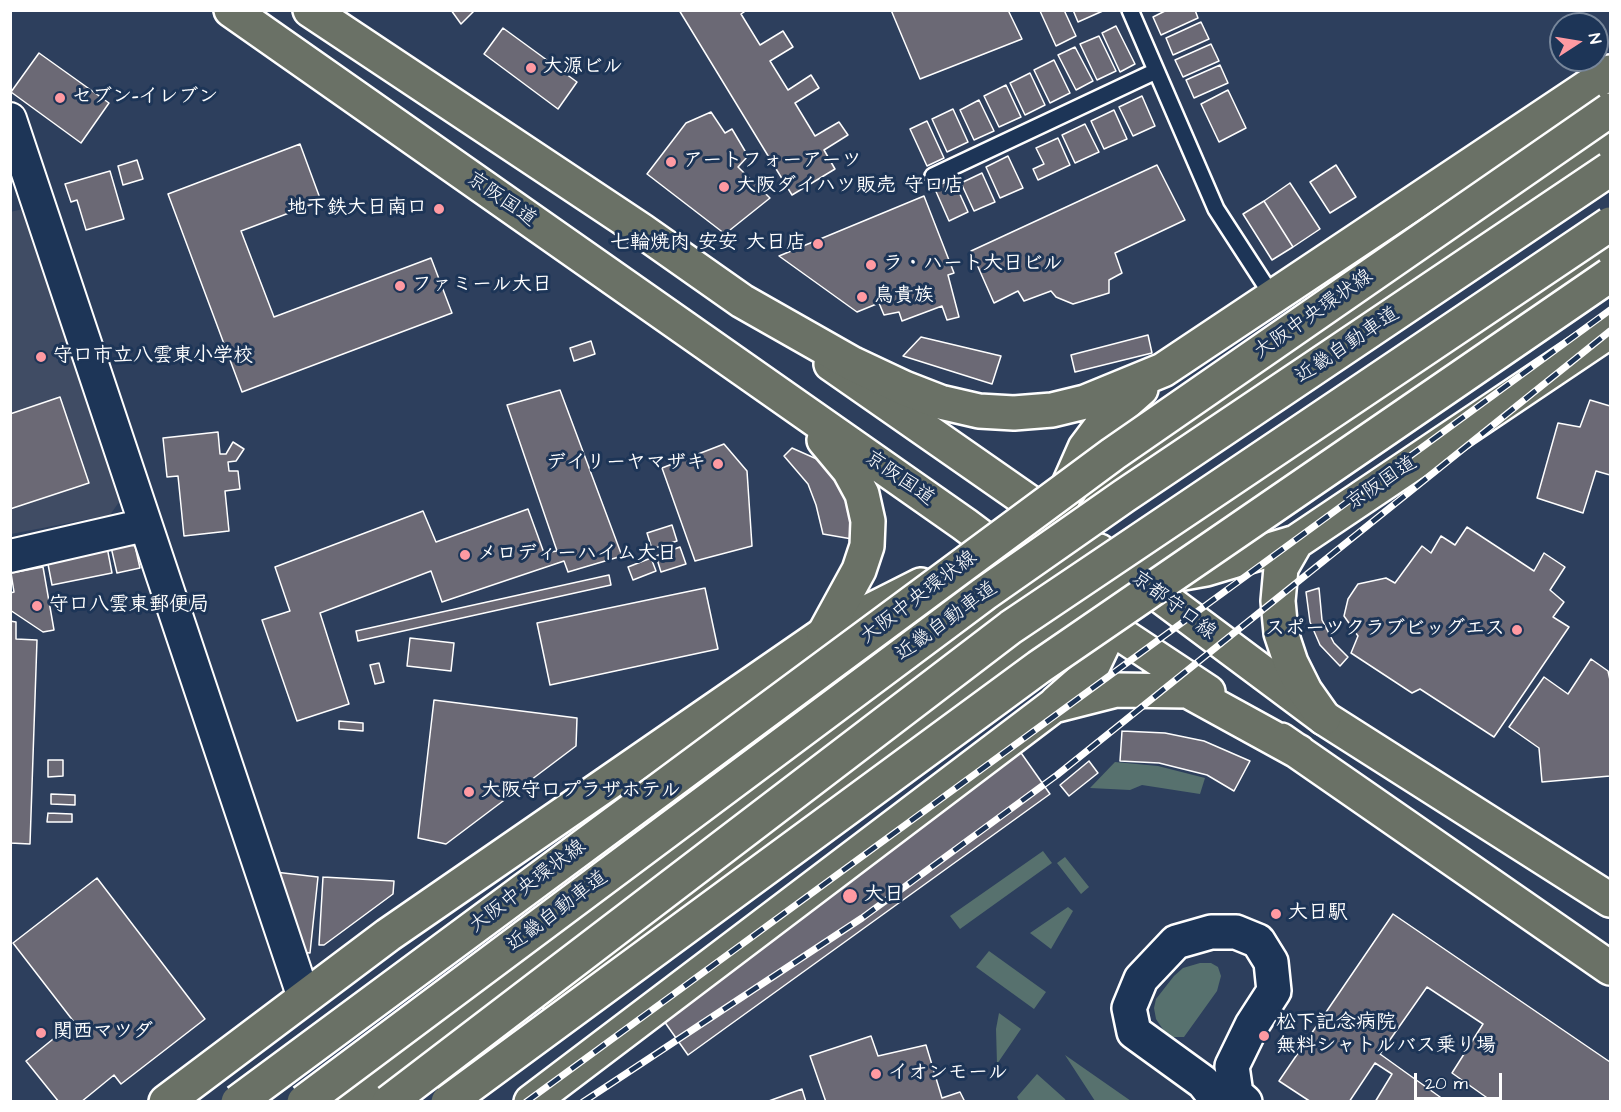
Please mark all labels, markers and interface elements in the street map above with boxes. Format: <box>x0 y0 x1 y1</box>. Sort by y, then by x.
north arrow <box>1549 12 1609 72</box>
text: N <box>1583 31 1606 46</box>
place label: 大源ビル <box>543 56 623 80</box>
marker: 大源ビル <box>524 61 538 75</box>
place label: セブン-イレブン <box>72 86 218 110</box>
marker: セブン-イレブン <box>53 91 67 105</box>
place label: アートフォーアーツ <box>683 150 861 174</box>
marker: アートフォーアーツ <box>664 155 678 169</box>
street label: 京阪国道 <box>461 167 541 233</box>
place label: 大阪ダイハツ販売 守口店 <box>736 175 964 199</box>
marker: 大阪ダイハツ販売 守口店 <box>717 180 731 194</box>
place label: 地下鉄大日南口 <box>287 197 427 221</box>
marker: 地下鉄大日南口 <box>432 202 446 216</box>
place label: 七輪焼肉 安安 大日店 <box>610 232 806 256</box>
marker: 七輪焼肉 安安 大日店 <box>811 237 825 251</box>
place label: ラ・ハート大日ビル <box>883 253 1063 277</box>
marker: ラ・ハート大日ビル <box>864 258 878 272</box>
street label: 大阪中央環状線 <box>1250 265 1378 365</box>
place label: ファミール大日 <box>412 274 552 298</box>
marker: ファミール大日 <box>393 279 407 293</box>
place label: 鳥貴族 <box>874 285 934 309</box>
marker: 鳥貴族 <box>855 290 869 304</box>
street label: 近畿自動車道 <box>1292 303 1404 389</box>
place label: 守口市立八雲東小学校 <box>53 345 253 369</box>
marker: 守口市立八雲東小学校 <box>34 350 48 364</box>
street label: 京阪国道 <box>859 446 939 512</box>
place label: デイリーヤマザキ <box>546 452 706 476</box>
street label: 京阪国道 <box>1342 452 1422 516</box>
marker: デイリーヤマザキ <box>711 457 725 471</box>
place label: メロディーハイム大日 <box>477 543 677 567</box>
street label: 大阪中央環状線 <box>856 546 982 650</box>
marker: メロディーハイム大日 <box>458 548 472 562</box>
street label: 京都守口線 <box>1126 566 1220 646</box>
street label: 近畿自動車道 <box>891 577 1003 667</box>
place label: 守口八雲東郵便局 <box>49 594 209 618</box>
marker: 守口八雲東郵便局 <box>30 599 44 613</box>
place label: スポーツクラブビッグエス <box>1265 618 1505 642</box>
marker: スポーツクラブビッグエス <box>1510 623 1524 637</box>
place label: 大阪守口プラザホテル <box>481 780 681 804</box>
marker: 大阪守口プラザホテル <box>462 785 476 799</box>
street label: 大阪中央環状線 <box>465 835 591 939</box>
street label: 近畿自動車道 <box>503 866 613 958</box>
place label: 大日 <box>864 884 904 908</box>
marker: 大日 <box>841 887 859 905</box>
place label: 大日駅 <box>1288 902 1348 926</box>
marker: 大日駅 <box>1269 907 1283 921</box>
place label: 松下記念病院 無料シャトルバス乗り場 <box>1276 1012 1496 1059</box>
place label: 関西マツダ <box>53 1021 153 1045</box>
marker: 関西マツダ <box>34 1026 48 1040</box>
marker: 松下記念病院 無料シャトルバス乗り場 <box>1257 1029 1271 1043</box>
scale bar <box>1417 1061 1506 1099</box>
place label: イオンモール <box>888 1062 1008 1086</box>
marker: イオンモール <box>869 1067 883 1081</box>
text: 20 m <box>1425 1071 1468 1096</box>

